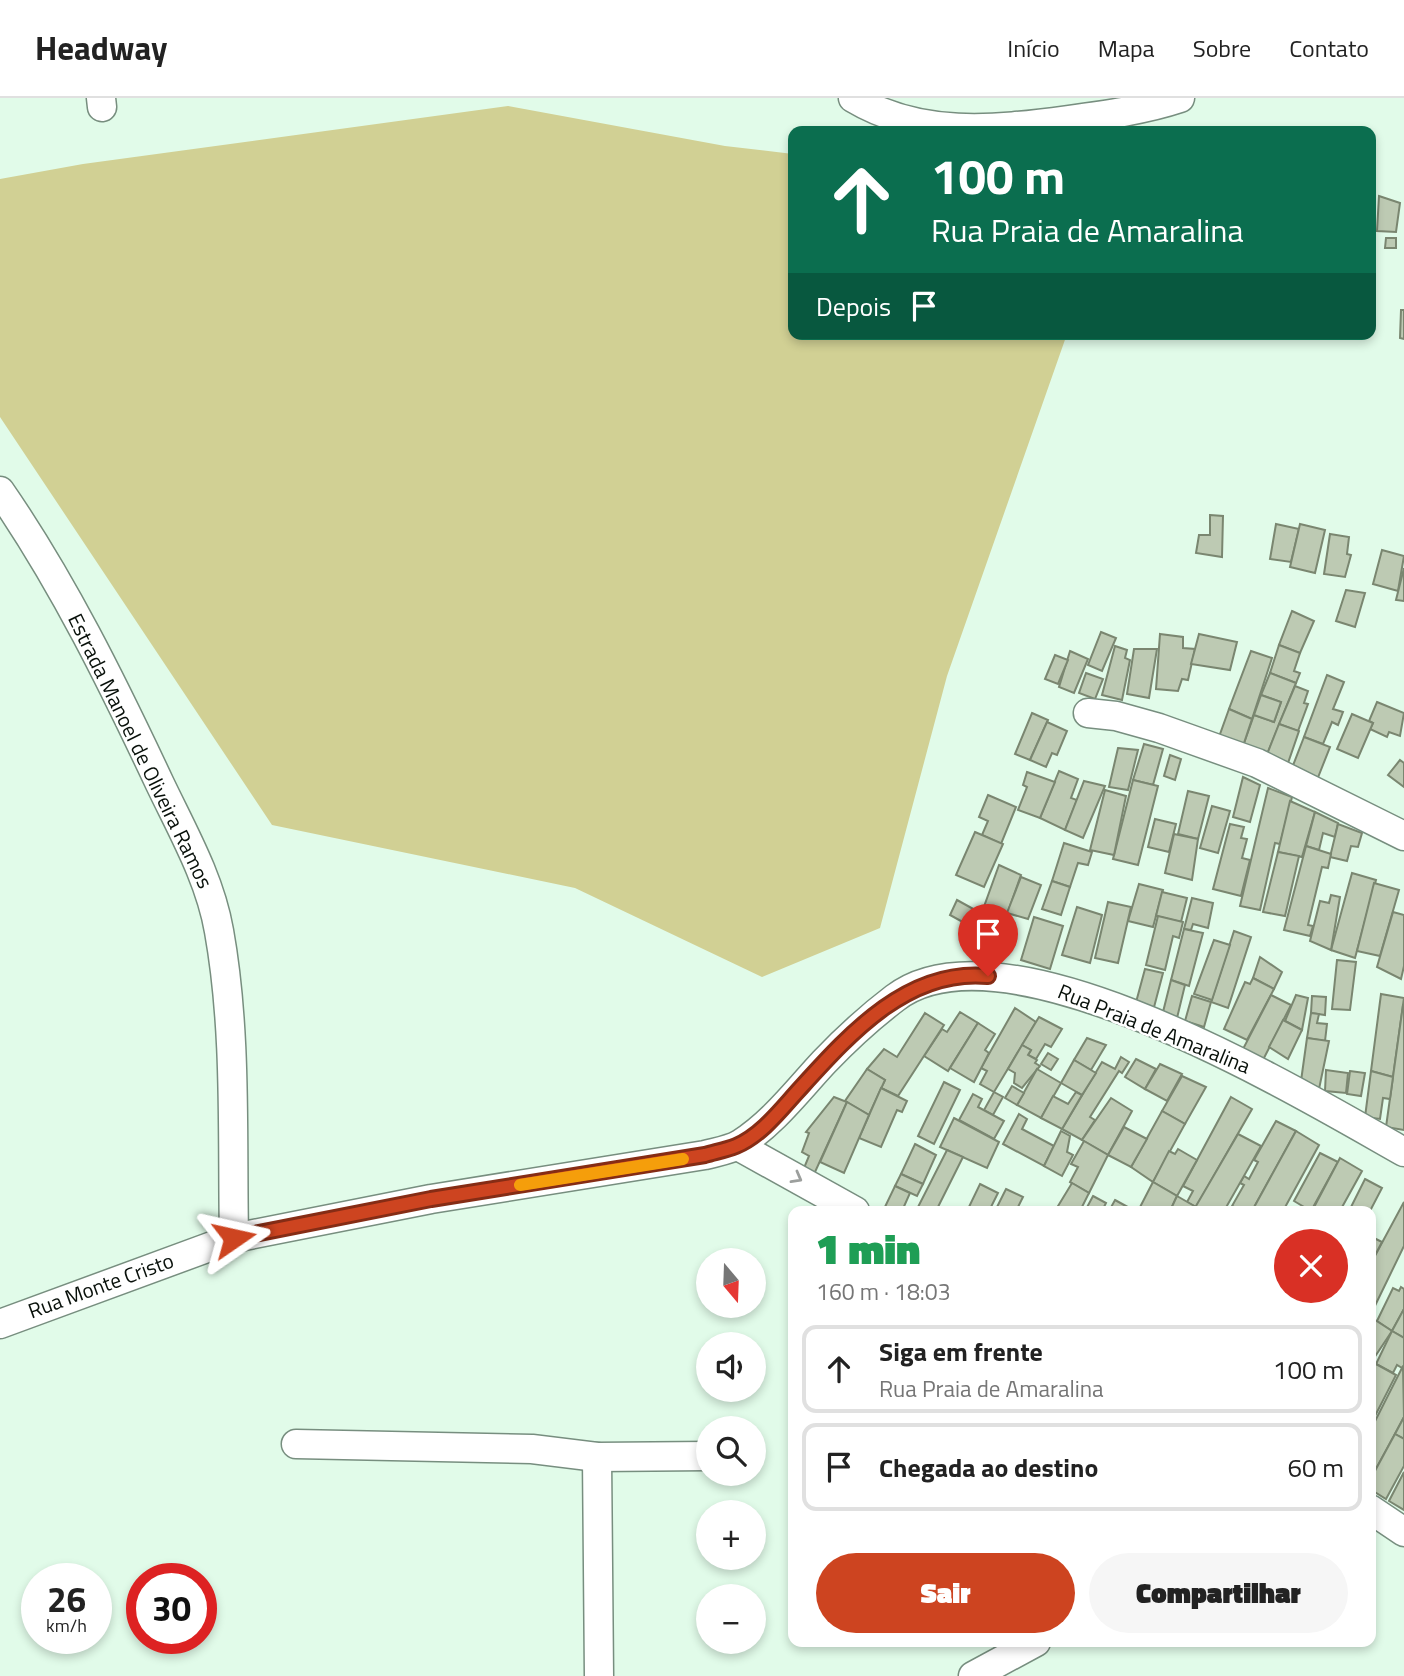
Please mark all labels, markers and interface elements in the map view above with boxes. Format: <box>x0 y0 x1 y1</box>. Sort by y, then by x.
text: Headway <box>35 23 168 73</box>
text: Início <box>1007 30 1060 66</box>
text: Mapa <box>1098 30 1155 66</box>
text: Sobre <box>1193 30 1251 66</box>
text: Contato <box>1289 30 1369 66</box>
text: 100 m <box>931 138 1065 213</box>
icon: ahead <box>816 154 907 245</box>
text: Rua Praia de Amaralina <box>931 206 1244 254</box>
text: Depois <box>816 287 891 326</box>
icon: arrive <box>905 287 943 325</box>
street label: Estrada Manoel de Oliveira Ramos <box>60 608 222 893</box>
pin <box>958 904 1018 976</box>
icon: arrive <box>969 915 1007 953</box>
street label: Rua Praia de Amaralina <box>1053 975 1256 1082</box>
one-way arrow <box>789 1170 802 1183</box>
position arrow <box>197 1201 271 1275</box>
text: 1 min <box>816 1216 920 1280</box>
button: close <box>1274 1229 1348 1303</box>
street label: Rua Monte Cristo <box>23 1244 178 1326</box>
north arrow <box>696 1248 766 1318</box>
map controls <box>696 1248 766 1654</box>
text: 160 m · 18:03 <box>816 1274 951 1309</box>
button: sound <box>696 1332 766 1402</box>
text: Siga em frente <box>879 1332 1043 1371</box>
icon: ahead <box>820 1350 858 1388</box>
text: 100 m <box>1273 1350 1344 1389</box>
text: Rua Praia de Amaralina <box>879 1371 1104 1406</box>
button: search <box>696 1416 766 1486</box>
icon: arrive <box>820 1448 858 1486</box>
text: Chegada ao destino <box>879 1448 1098 1487</box>
text: 60 m <box>1287 1448 1344 1487</box>
button: + <box>696 1500 766 1570</box>
button: Sair <box>816 1553 1075 1633</box>
button: Compartilhar <box>1089 1553 1348 1633</box>
speed limit sign: 30 <box>126 1563 217 1654</box>
text: 26 <box>47 1572 86 1626</box>
button: − <box>696 1584 766 1654</box>
text: km/h <box>46 1612 87 1639</box>

